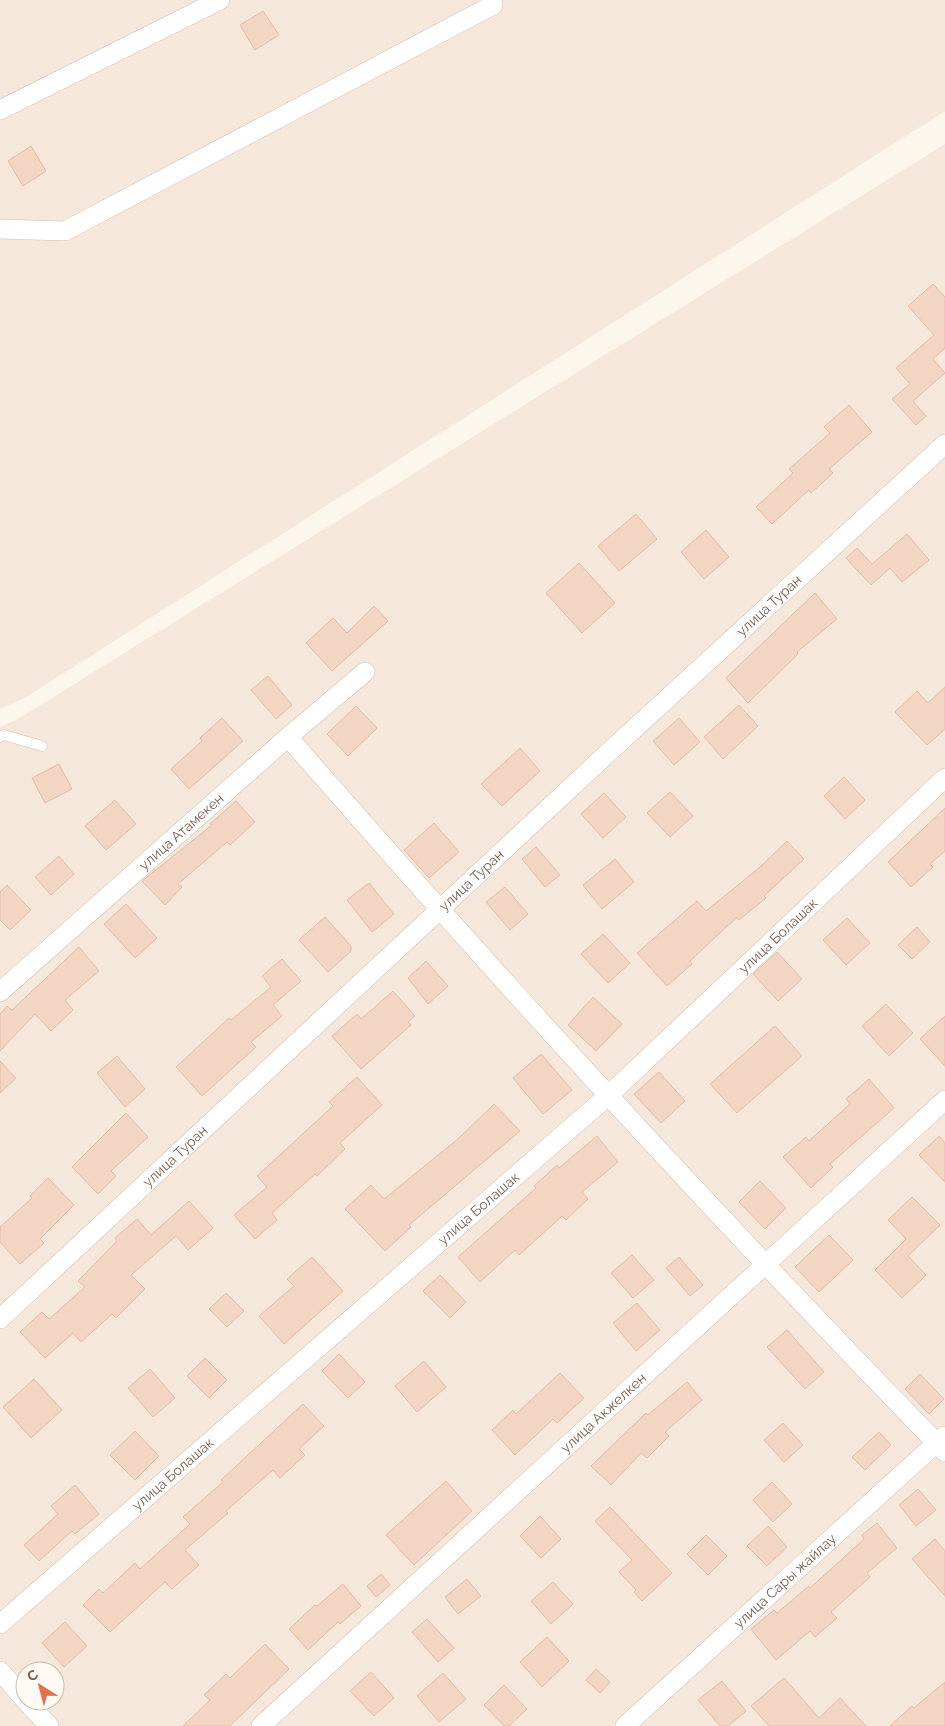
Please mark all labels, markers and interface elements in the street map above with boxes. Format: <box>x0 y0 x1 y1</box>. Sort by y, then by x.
street label: улица Туран <box>733 572 805 639</box>
street label: улица Атамекен <box>136 790 227 873</box>
street label: улица Туран <box>436 846 507 914</box>
street label: улица Болашак <box>735 895 821 977</box>
street label: улица Туран <box>139 1122 210 1190</box>
street label: улица Болашак <box>435 1169 522 1248</box>
street label: улица Акжелкен <box>557 1370 649 1456</box>
street label: улица Болашак <box>129 1434 217 1513</box>
street label: улица Сары жайлау <box>731 1530 839 1631</box>
north arrow <box>15 1661 65 1711</box>
text: С <box>24 1666 41 1685</box>

